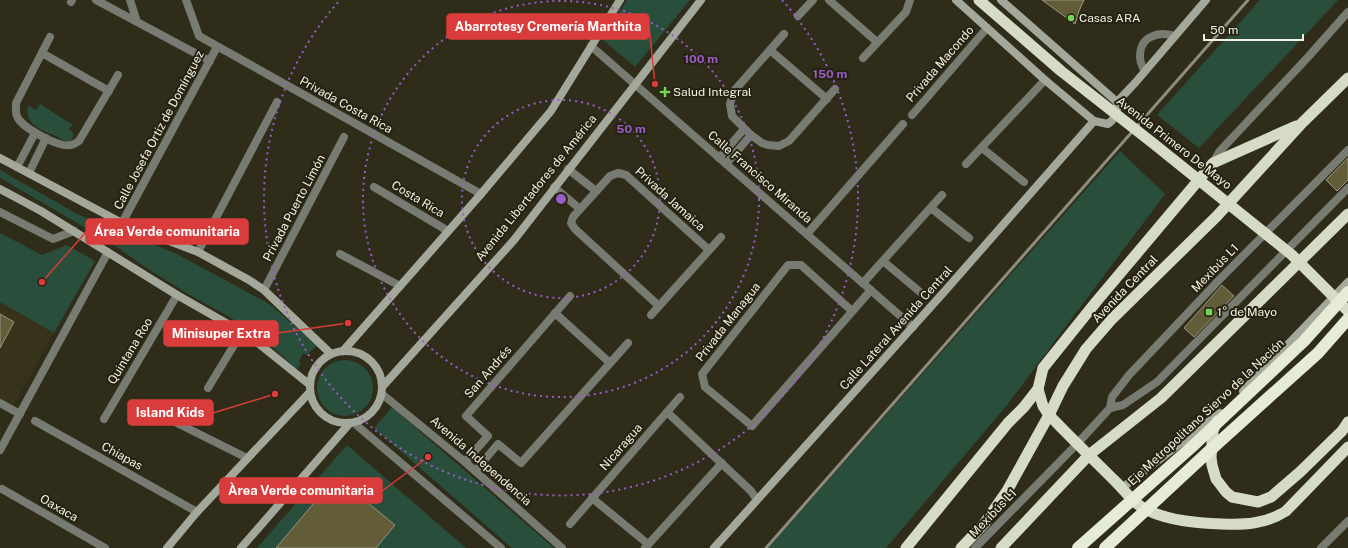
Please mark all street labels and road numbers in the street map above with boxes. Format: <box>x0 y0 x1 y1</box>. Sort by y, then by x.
street label: Privada Macondo <box>903 23 977 105</box>
street label: Calle Josefa Ortiz de Domínguez <box>111 48 207 212</box>
street label: Privada Costa Rica <box>297 74 395 136</box>
street label: Avenida Primero De Mayo <box>1114 94 1234 192</box>
street label: Avenida Libertadores de América <box>473 112 599 264</box>
street label: Calle Francisco Miranda <box>705 128 815 226</box>
street label: Privada Puerto Limón <box>260 152 328 264</box>
street label: Privada Jamaica <box>632 164 708 234</box>
street label: Costa Rica <box>389 178 447 220</box>
street label: Mexibús L1 <box>1189 241 1241 295</box>
street label: Avenida Central <box>1089 252 1161 326</box>
street label: Calle Lateral Avenida Central <box>837 263 955 393</box>
street label: Privada Managua <box>693 280 763 364</box>
street label: Quintana Roo <box>105 315 155 387</box>
street label: Eje Metropolitano Siervo de la Nación <box>1125 336 1287 488</box>
street label: San Andrés <box>462 343 514 401</box>
street label: Avenida Independencia <box>428 413 534 509</box>
street label: Nicaragua <box>597 421 645 473</box>
street label: Chiapas <box>99 439 145 473</box>
street label: Mexibús L1 <box>967 486 1019 540</box>
street label: Oaxaca <box>38 492 80 524</box>

